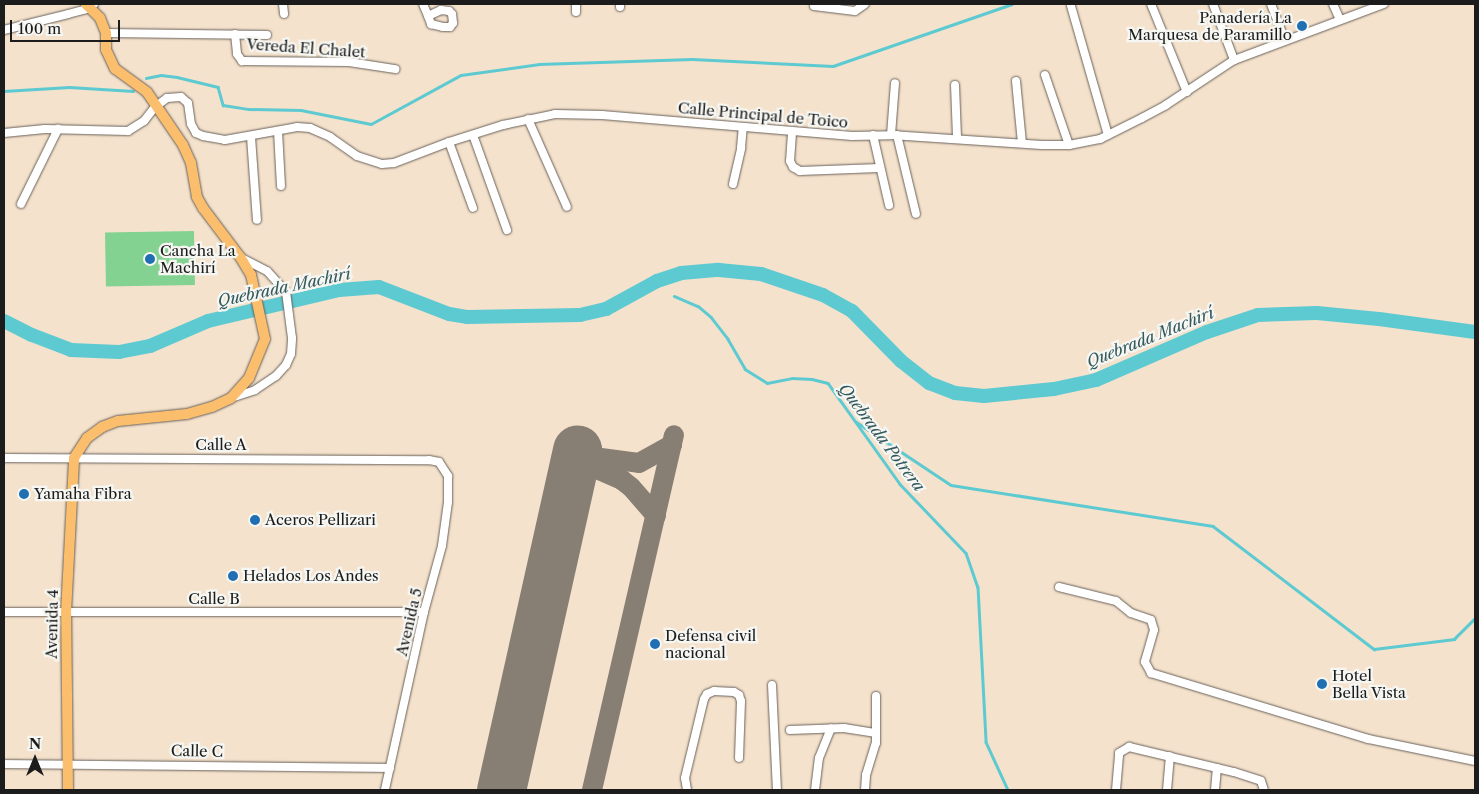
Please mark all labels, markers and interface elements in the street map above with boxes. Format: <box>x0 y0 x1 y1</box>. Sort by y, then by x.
place label: Panadería La Marquesa de Paramillo <box>1128 8 1292 43</box>
scale bar <box>12 10 122 42</box>
text: 100 m <box>18 19 61 38</box>
marker: Panadería La Marquesa de Paramillo <box>1296 20 1308 32</box>
street label: Vereda El Chalet <box>246 35 366 61</box>
street label: Calle Principal de Toico <box>677 99 849 131</box>
place label: Cancha La Machirí <box>160 241 236 276</box>
marker: Cancha La Machirí <box>144 253 156 265</box>
water label: Quebrada Machirí <box>216 264 352 310</box>
water label: Quebrada Machirí <box>1084 303 1216 371</box>
water label: Quebrada Potrera <box>835 379 929 495</box>
street label: Calle A <box>195 436 247 454</box>
place label: Yamaha Fibra <box>34 485 132 503</box>
marker: Yamaha Fibra <box>18 488 30 500</box>
place label: Aceros Pellizari <box>265 511 376 529</box>
marker: Aceros Pellizari <box>249 514 261 526</box>
place label: Helados Los Andes <box>243 567 379 585</box>
marker: Helados Los Andes <box>227 570 239 582</box>
street label: Avenida 5 <box>392 586 426 658</box>
street label: Avenida 4 <box>42 589 62 659</box>
street label: Calle B <box>188 590 240 608</box>
place label: Defensa civil nacional <box>665 626 756 661</box>
marker: Defensa civil nacional <box>649 638 661 650</box>
place label: Hotel Bella Vista <box>1332 666 1407 701</box>
marker: Hotel Bella Vista <box>1316 678 1328 690</box>
north arrow <box>10 734 60 784</box>
text: N <box>29 735 41 753</box>
street label: Calle C <box>171 742 223 760</box>

